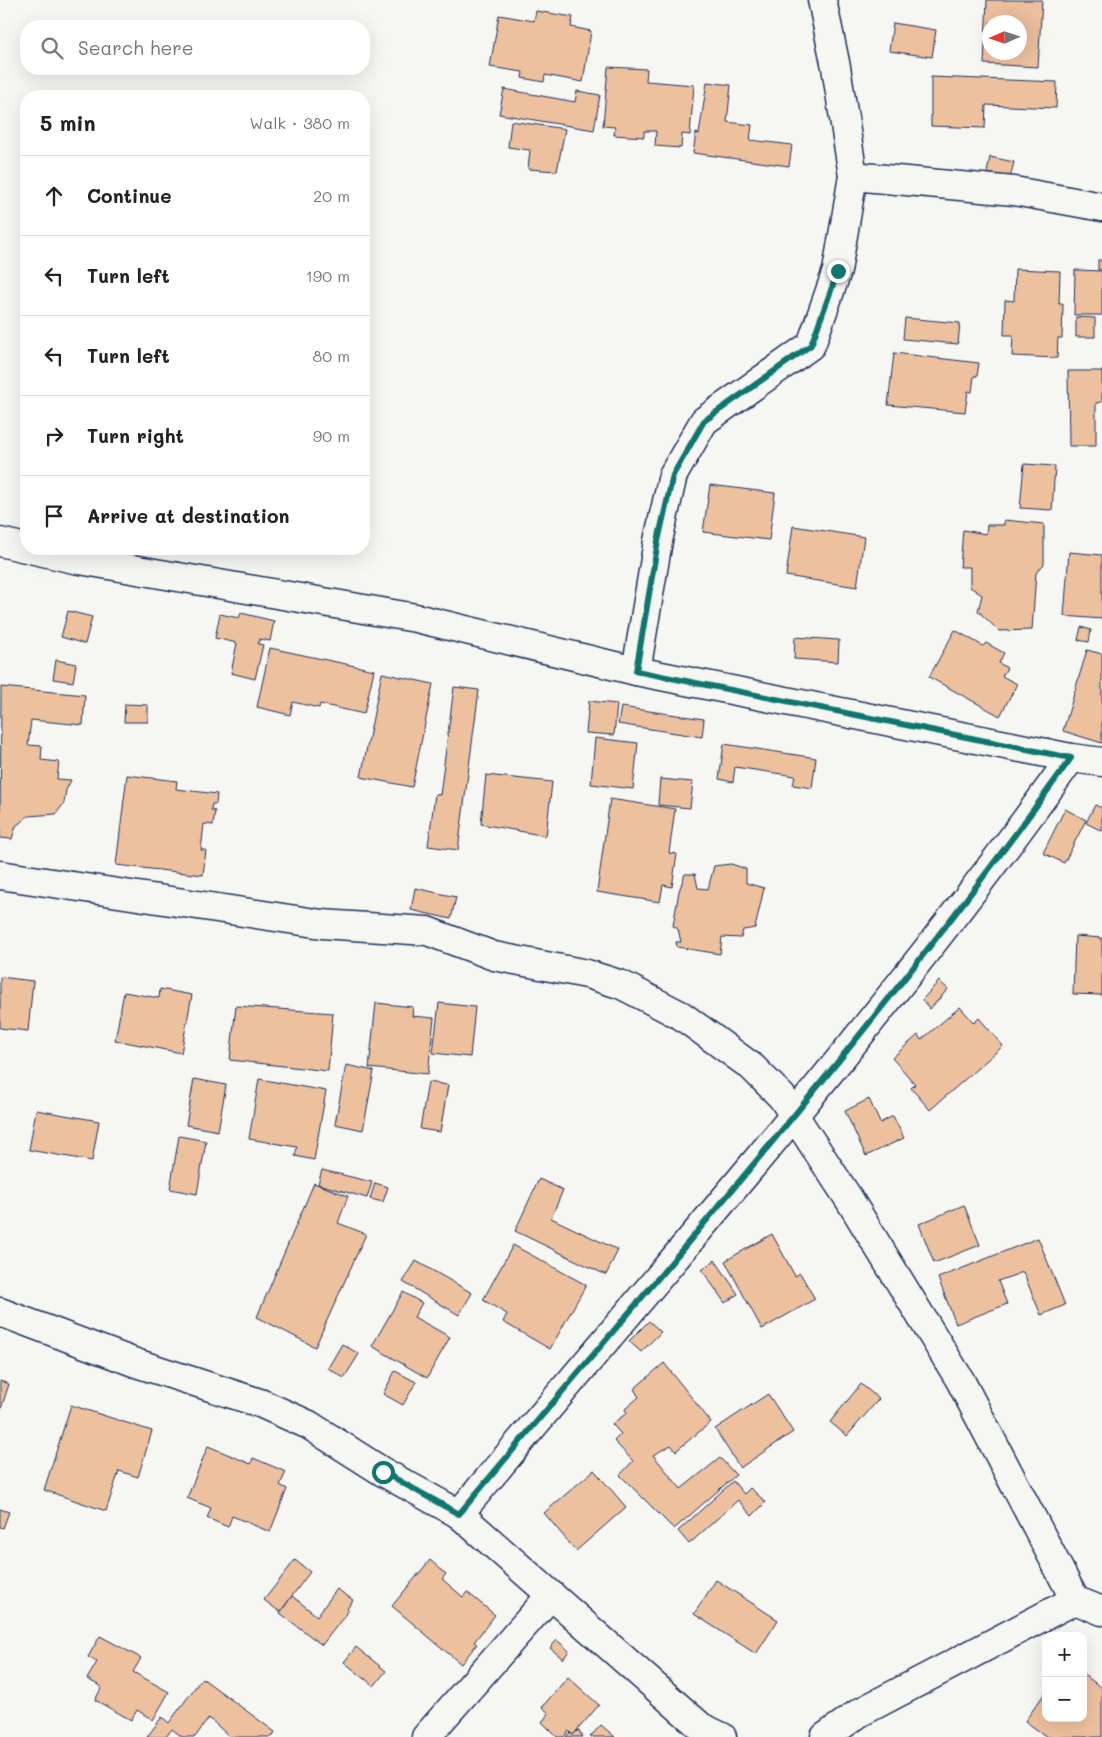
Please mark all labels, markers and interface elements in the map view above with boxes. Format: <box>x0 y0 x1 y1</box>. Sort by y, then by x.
north arrow <box>982 15 1027 60</box>
search box <box>20 20 370 75</box>
icon: search <box>38 34 66 62</box>
text: Search here <box>78 35 194 60</box>
text: 5 min <box>40 109 96 136</box>
text: Walk · 380 m <box>249 112 350 133</box>
icon: ahead <box>40 182 68 210</box>
text: Continue <box>87 183 172 208</box>
text: 20 m <box>313 185 350 206</box>
route end <box>827 260 850 283</box>
icon: left <box>40 262 68 290</box>
text: Turn left <box>87 263 170 288</box>
text: 190 m <box>306 265 350 286</box>
icon: left <box>40 342 68 370</box>
text: Turn left <box>87 343 170 368</box>
text: 80 m <box>313 345 350 366</box>
icon: right <box>40 422 68 450</box>
text: Turn right <box>87 423 184 448</box>
text: 90 m <box>313 425 350 446</box>
icon: arrive <box>40 502 68 530</box>
text: Arrive at destination <box>87 503 290 528</box>
route start <box>372 1461 395 1484</box>
map controls <box>1042 1632 1087 1722</box>
button: + <box>1042 1632 1087 1677</box>
button: − <box>1042 1677 1087 1722</box>

